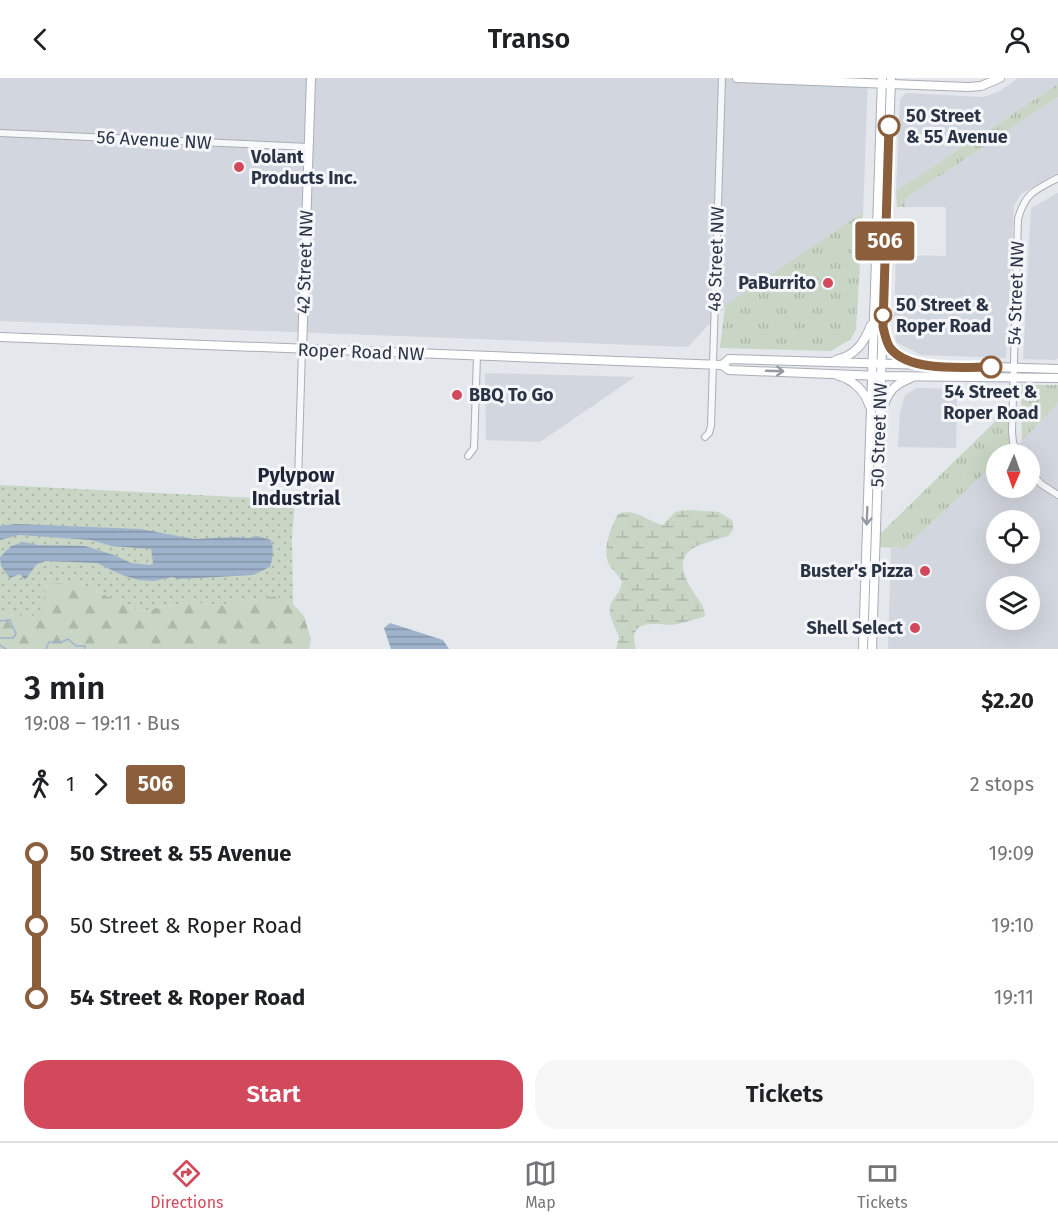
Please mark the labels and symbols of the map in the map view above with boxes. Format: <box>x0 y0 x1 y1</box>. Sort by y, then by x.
place label: 50 Street & 55 Avenue <box>906 105 1008 148</box>
marker: 50 Street & 55 Avenue <box>878 115 900 137</box>
street label: 56 Avenue NW <box>96 126 212 154</box>
place label: Volant Products Inc. <box>250 146 357 189</box>
marker: Volant Products Inc. <box>232 160 246 174</box>
street label: 48 Street NW <box>703 206 729 312</box>
street label: 42 Street NW <box>292 210 318 314</box>
line badge: 506 <box>850 222 920 260</box>
street label: 54 Street NW <box>1003 240 1029 345</box>
place label: PaBurrito <box>738 272 816 294</box>
marker: PaBurrito <box>821 276 835 290</box>
place label: 50 Street & Roper Road <box>896 294 991 337</box>
marker: 50 Street & Roper Road <box>874 306 892 324</box>
street label: Roper Road NW <box>297 339 425 365</box>
marker: 54 Street & Roper Road <box>980 356 1002 378</box>
one-way arrow <box>764 366 784 377</box>
place label: 54 Street & Roper Road <box>943 381 1039 424</box>
street label: 50 Street NW <box>866 382 892 488</box>
place label: BBQ To Go <box>469 384 554 406</box>
marker: BBQ To Go <box>450 388 464 402</box>
north arrow <box>986 444 1040 498</box>
district label: Pylypow Industrial <box>252 463 340 510</box>
one-way arrow <box>862 506 873 525</box>
place label: Buster's Pizza <box>800 560 913 582</box>
marker: Buster's Pizza <box>918 564 932 578</box>
place label: Shell Select <box>806 617 904 639</box>
marker: Shell Select <box>908 621 922 635</box>

